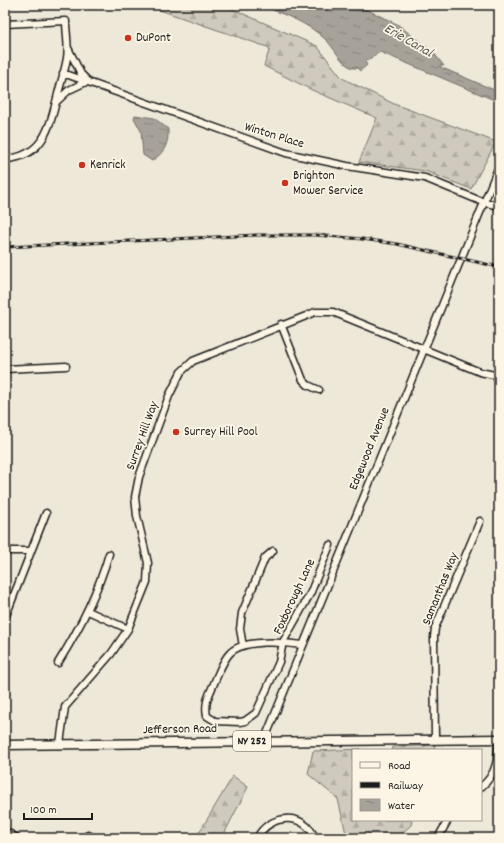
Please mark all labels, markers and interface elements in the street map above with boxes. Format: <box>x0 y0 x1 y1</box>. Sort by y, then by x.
water label: Erie Canal <box>380 19 438 64</box>
place label: DuPont <box>136 29 171 48</box>
marker: DuPont <box>123 33 133 43</box>
street label: Winton Place <box>242 118 306 154</box>
place label: Kenrick <box>90 156 126 175</box>
marker: Kenrick <box>77 160 87 170</box>
place label: Brighton Mower Service <box>293 167 364 201</box>
marker: Brighton Mower Service <box>280 178 290 188</box>
street label: Surrey Hill Way <box>122 398 164 473</box>
street label: Edgewood Avenue <box>345 404 395 493</box>
place label: Surrey Hill Pool <box>184 423 258 442</box>
marker: Surrey Hill Pool <box>171 427 181 437</box>
street label: Samanthas Way <box>418 549 465 628</box>
street label: Foxborough Lane <box>269 556 321 638</box>
street label: Jefferson Road <box>143 720 217 740</box>
road number: NY 252 <box>233 731 271 751</box>
legend <box>352 749 482 821</box>
text: Road <box>388 758 410 775</box>
text: Railway <box>388 778 424 795</box>
scale bar <box>24 795 92 821</box>
text: Water <box>388 798 415 815</box>
text: 100 m <box>30 802 57 819</box>

